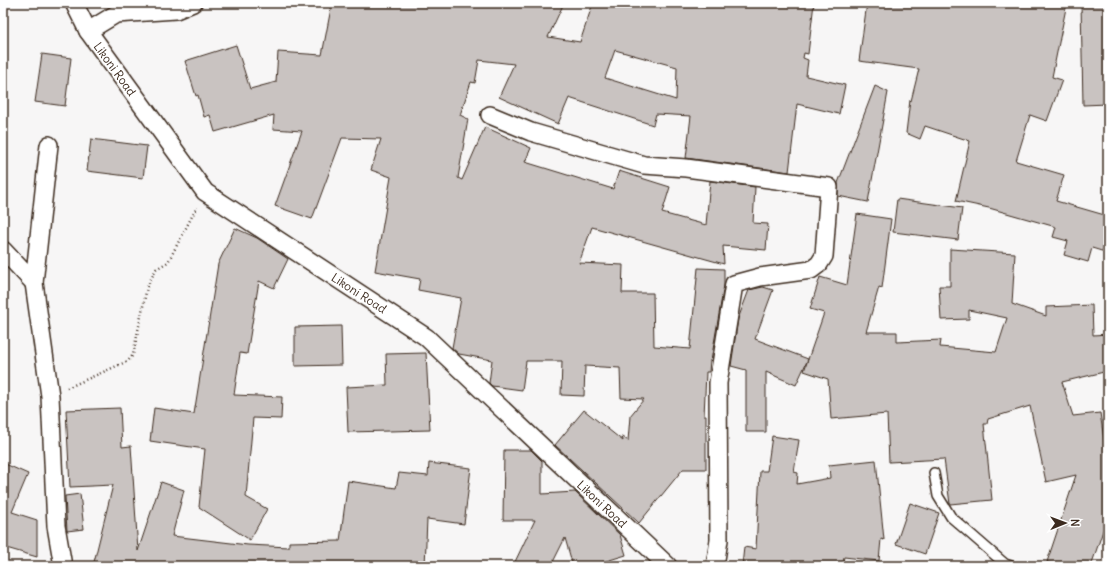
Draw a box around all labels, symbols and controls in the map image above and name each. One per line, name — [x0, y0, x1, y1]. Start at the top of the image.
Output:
street label: Likoni Road — [91, 39, 139, 99]
street label: Likoni Road — [329, 270, 389, 316]
street label: Likoni Road — [574, 477, 630, 531]
north arrow — [1045, 503, 1085, 543]
text: N — [1068, 519, 1082, 527]

